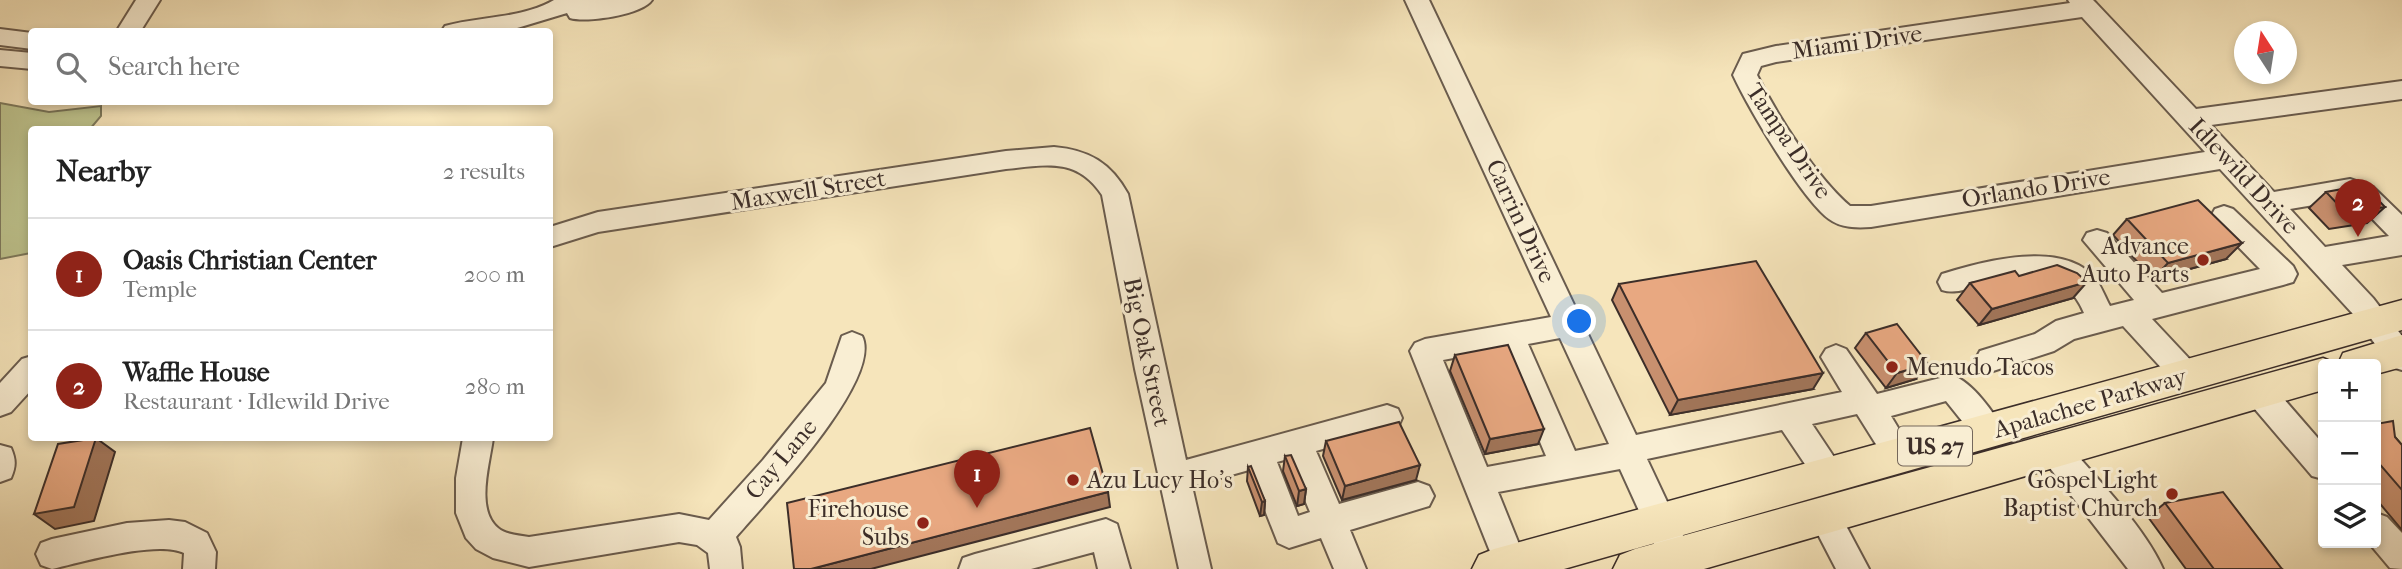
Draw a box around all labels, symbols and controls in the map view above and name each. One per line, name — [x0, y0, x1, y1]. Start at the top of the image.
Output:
street label: Miami Drive — [1790, 19, 1924, 65]
north arrow — [2234, 21, 2297, 84]
search box — [28, 28, 553, 105]
icon: search — [52, 48, 90, 86]
text: Search here — [108, 51, 240, 82]
street label: Tampa Drive — [1740, 78, 1838, 204]
street label: Idlewild Drive — [2183, 112, 2305, 240]
text: Nearby — [56, 154, 151, 189]
street label: Carrin Drive — [1480, 155, 1562, 287]
text: 2 results — [443, 158, 525, 185]
street label: Orlando Drive — [1960, 162, 2112, 214]
street label: Maxwell Street — [729, 164, 888, 216]
pin: 2 — [2335, 179, 2381, 237]
place label: Advance Auto Parts — [2080, 232, 2189, 288]
text: Oasis Christian Center — [123, 245, 377, 276]
marker: Advance Auto Parts — [2195, 252, 2211, 268]
text: 1 — [75, 261, 83, 288]
text: 200 m — [464, 261, 525, 288]
street label: Big Oak Street — [1118, 275, 1177, 429]
text: Temple — [123, 276, 197, 303]
your location — [1562, 304, 1596, 338]
place label: Menudo Tacos — [1906, 353, 2054, 381]
text: Waffle House — [123, 357, 270, 388]
marker: Menudo Tacos — [1884, 359, 1900, 375]
map controls — [2318, 359, 2381, 548]
button: + — [2318, 359, 2381, 422]
street label: Apalachee Parkway — [1990, 362, 2191, 444]
text: 2 — [73, 373, 85, 400]
text: 280 m — [465, 373, 525, 400]
text: Restaurant · Idlewild Drive — [123, 388, 390, 415]
street label: Cay Lane — [739, 413, 823, 505]
button: − — [2318, 422, 2381, 485]
road number: US 27 — [1898, 426, 1972, 466]
pin: 1 — [954, 450, 1000, 508]
place label: Azu Lucy Ho's — [1086, 466, 1233, 494]
place label: Gospel Light Baptist Church — [2003, 466, 2159, 522]
marker: Azu Lucy Ho's — [1065, 472, 1081, 488]
button: layers — [2318, 485, 2381, 548]
marker: Gospel Light Baptist Church — [2164, 486, 2180, 502]
place label: Firehouse Subs — [808, 495, 909, 551]
marker: Firehouse Subs — [915, 515, 931, 531]

